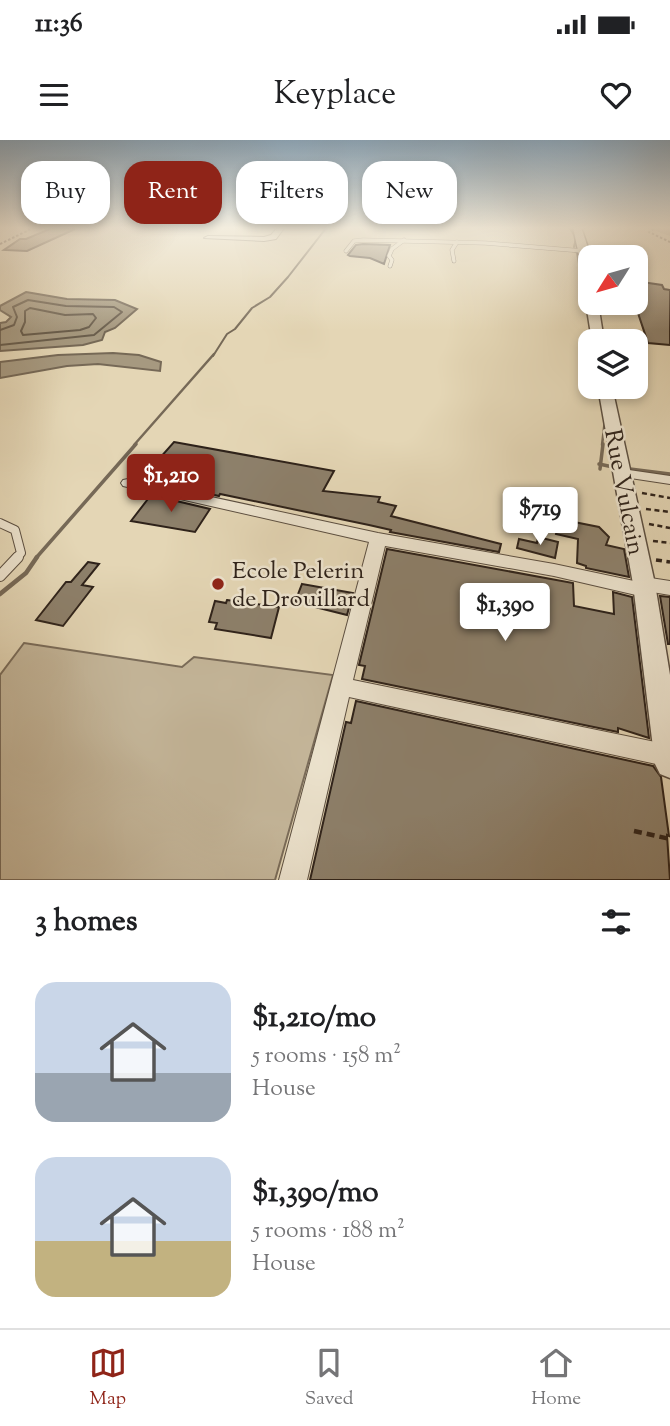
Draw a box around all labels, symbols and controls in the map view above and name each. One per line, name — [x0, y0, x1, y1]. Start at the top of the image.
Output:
text: 11:36 — [35, 6, 83, 43]
text: Keyplace — [274, 72, 396, 118]
icon: menu — [35, 76, 73, 114]
icon: heart — [597, 76, 635, 114]
chip: Buy — [21, 161, 110, 224]
chip: Rent — [124, 161, 222, 224]
chip: Filters — [236, 161, 348, 224]
chip: New — [362, 161, 457, 224]
north arrow — [578, 245, 648, 315]
map controls — [578, 245, 648, 399]
button: layers — [578, 329, 648, 399]
street label: Rue Vulcain — [594, 426, 652, 558]
pin: $1,210 — [114, 454, 228, 514]
text: $1,210 — [143, 460, 199, 493]
pin: $719 — [499, 488, 581, 547]
text: $719 — [519, 493, 561, 526]
place label: Ecole Pelerin de Drouillard — [232, 555, 371, 617]
marker: Ecole Pelerin de Drouillard — [210, 576, 226, 592]
pin: $1,390 — [448, 584, 562, 643]
text: $1,390 — [476, 589, 534, 622]
text: 3 homes — [35, 901, 138, 944]
icon: filters — [597, 903, 635, 941]
text: $1,210/mo — [252, 997, 376, 1040]
icon: home — [91, 1010, 175, 1094]
text: 5 rooms · 158 m² — [252, 1040, 401, 1073]
text: House — [252, 1073, 316, 1106]
text: $1,390/mo — [252, 1172, 379, 1215]
icon: home — [91, 1185, 175, 1269]
text: 5 rooms · 188 m² — [252, 1215, 405, 1248]
text: House — [252, 1248, 316, 1281]
tab: Map — [89, 1344, 127, 1413]
tab: Saved — [305, 1344, 353, 1413]
tab: Home — [531, 1344, 581, 1413]

